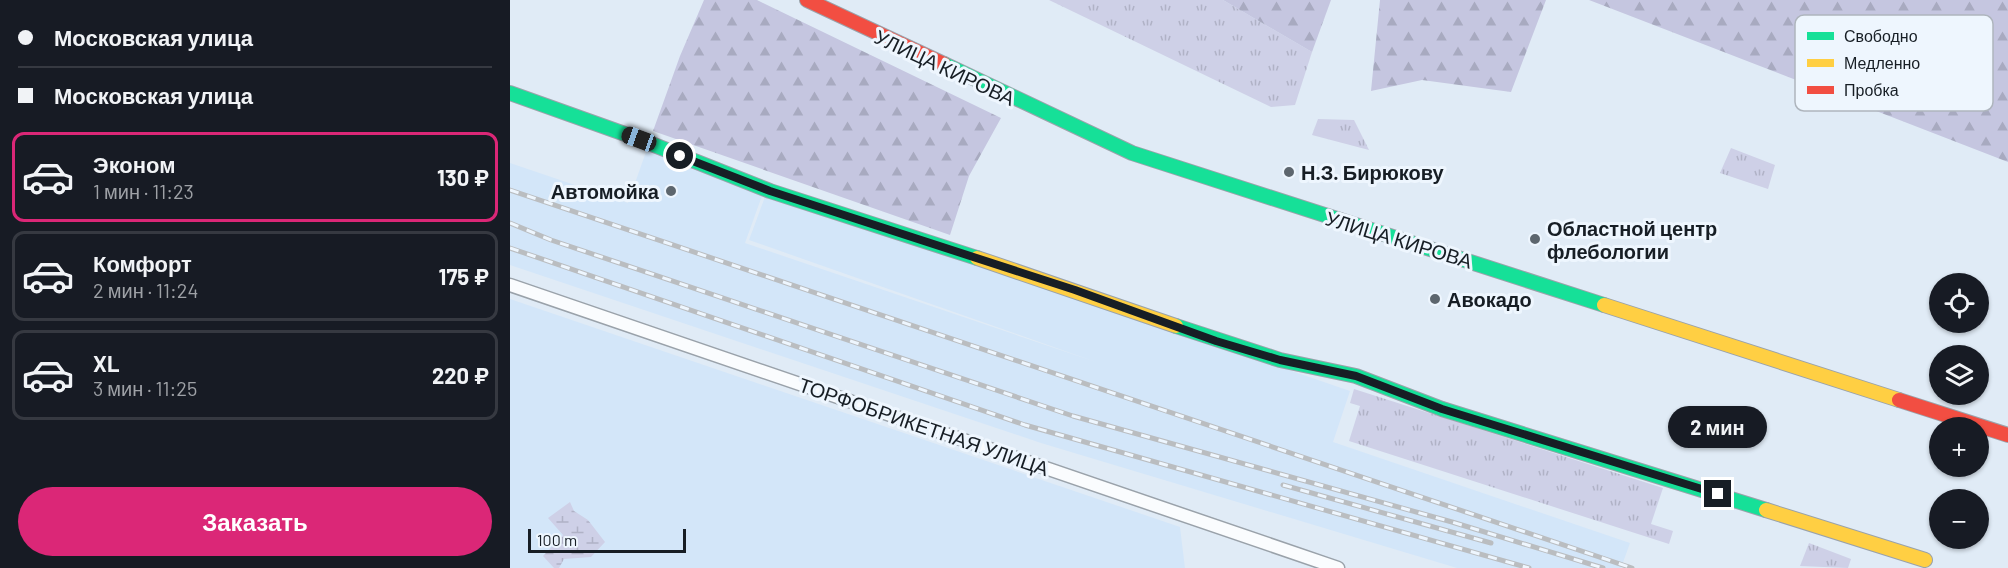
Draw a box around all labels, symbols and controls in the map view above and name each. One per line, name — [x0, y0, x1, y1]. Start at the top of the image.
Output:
legend — [1795, 15, 1993, 111]
text: Московская улица — [54, 24, 253, 50]
street label: УЛИЦА КИРОВА — [871, 24, 1020, 110]
text: Свободно — [1844, 26, 1918, 45]
text: Медленно — [1844, 53, 1920, 72]
text: Пробка — [1844, 80, 1899, 99]
text: Московская улица — [54, 82, 253, 108]
car — [619, 124, 659, 154]
route start — [666, 142, 693, 169]
icon: car — [21, 150, 75, 204]
text: Эконом — [93, 151, 176, 177]
place label: Н.З. Бирюкову — [1301, 160, 1444, 184]
text: 130 ₽ — [437, 164, 489, 190]
marker: Н.З. Бирюкову — [1282, 165, 1296, 179]
text: 1 мин · 11:23 — [93, 179, 194, 203]
place label: Автомойка — [551, 179, 660, 203]
marker: Автомойка — [664, 184, 678, 198]
street label: УЛИЦА КИРОВА — [1323, 205, 1476, 273]
place label: Областной центр флебологии — [1547, 216, 1717, 263]
marker: Областной центр флебологии — [1528, 232, 1542, 246]
icon: car — [21, 249, 75, 303]
text: Комфорт — [93, 250, 192, 276]
text: 175 ₽ — [439, 263, 489, 289]
map controls — [1929, 273, 1989, 549]
button: locate — [1929, 273, 1989, 333]
text: 2 мин · 11:24 — [93, 278, 198, 302]
place label: Авокадо — [1447, 287, 1532, 311]
marker: Авокадо — [1428, 292, 1442, 306]
button: layers — [1929, 345, 1989, 405]
icon: car — [21, 348, 75, 402]
text: XL — [93, 350, 119, 376]
text: 220 ₽ — [432, 362, 489, 388]
street label: ТОРФОБРИКЕТНАЯ УЛИЦА — [796, 372, 1053, 480]
text: 3 мин · 11:25 — [93, 376, 197, 400]
callout: 2 мин — [1668, 407, 1768, 449]
text: 2 мин — [1690, 415, 1745, 439]
button: + — [1929, 417, 1989, 477]
route end — [1704, 480, 1731, 507]
button: Заказать — [18, 487, 492, 556]
button: − — [1929, 489, 1989, 549]
scale bar — [528, 526, 686, 554]
text: 100 m — [537, 530, 577, 549]

